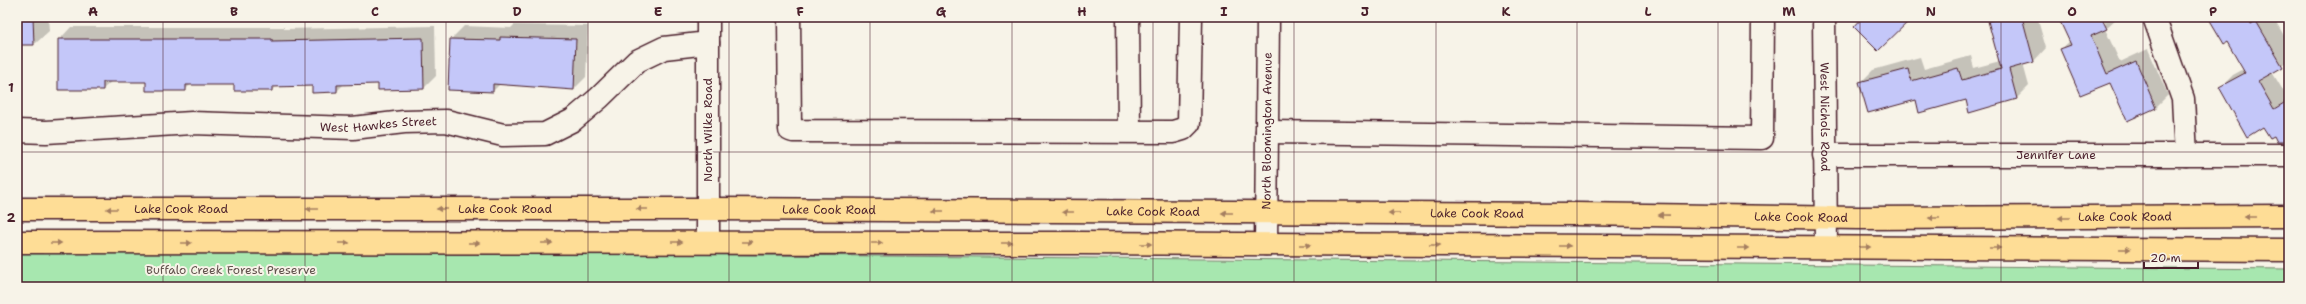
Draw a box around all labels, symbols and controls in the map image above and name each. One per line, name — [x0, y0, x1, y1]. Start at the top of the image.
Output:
text: A — [88, 3, 98, 20]
text: B — [230, 3, 238, 20]
text: C — [371, 3, 379, 20]
text: D — [512, 3, 522, 20]
text: E — [654, 3, 663, 20]
text: F — [796, 3, 804, 20]
text: G — [936, 3, 947, 20]
text: H — [1077, 3, 1087, 20]
text: I — [1220, 3, 1228, 20]
text: J — [1361, 3, 1369, 20]
text: K — [1502, 3, 1511, 20]
text: L — [1644, 3, 1652, 20]
text: M — [1782, 3, 1796, 20]
text: N — [1926, 3, 1936, 20]
text: O — [2067, 3, 2077, 20]
text: P — [2209, 3, 2217, 20]
street label: North Bloomington Avenue — [1258, 52, 1276, 210]
street label: West Nichols Road — [1816, 62, 1833, 172]
street label: North Wilke Road — [700, 78, 716, 182]
text: 1 — [8, 79, 14, 96]
street label: West Hawkes Street — [320, 113, 437, 136]
street label: Jennifer Lane — [2016, 147, 2096, 163]
street label: Lake Cook Road — [134, 201, 228, 217]
street label: Lake Cook Road — [458, 201, 552, 217]
street label: Lake Cook Road — [782, 201, 876, 218]
street label: Lake Cook Road — [1106, 203, 1200, 220]
street label: Lake Cook Road — [1430, 205, 1524, 222]
one-way arrow — [105, 206, 118, 212]
one-way arrow — [305, 206, 318, 212]
one-way arrow — [435, 206, 448, 212]
one-way arrow — [635, 206, 648, 212]
one-way arrow — [931, 208, 944, 214]
text: 2 — [6, 209, 16, 226]
one-way arrow — [1061, 209, 1074, 215]
street label: Lake Cook Road — [1754, 209, 1848, 226]
street label: Lake Cook Road — [2078, 209, 2172, 225]
one-way arrow — [1220, 210, 1233, 216]
one-way arrow — [1387, 210, 1400, 216]
one-way arrow — [1657, 212, 1670, 218]
one-way arrow — [2243, 214, 2256, 220]
one-way arrow — [1927, 215, 1940, 221]
one-way arrow — [2057, 215, 2070, 221]
one-way arrow — [671, 239, 684, 245]
one-way arrow — [741, 239, 754, 245]
one-way arrow — [50, 240, 63, 246]
one-way arrow — [180, 240, 193, 246]
one-way arrow — [338, 240, 351, 246]
one-way arrow — [468, 240, 481, 246]
one-way arrow — [541, 240, 554, 246]
one-way arrow — [871, 240, 884, 246]
one-way arrow — [1001, 240, 1014, 246]
one-way arrow — [1140, 241, 1153, 247]
one-way arrow — [1299, 242, 1312, 248]
one-way arrow — [1429, 242, 1442, 248]
one-way arrow — [1559, 243, 1572, 249]
one-way arrow — [1859, 244, 1872, 250]
scale bar — [2144, 244, 2198, 270]
one-way arrow — [1737, 245, 1750, 251]
one-way arrow — [1989, 245, 2002, 251]
one-way arrow — [2119, 246, 2132, 252]
text: 20 m — [2150, 250, 2181, 266]
park label: Buffalo Creek Forest Preserve — [146, 262, 316, 278]

